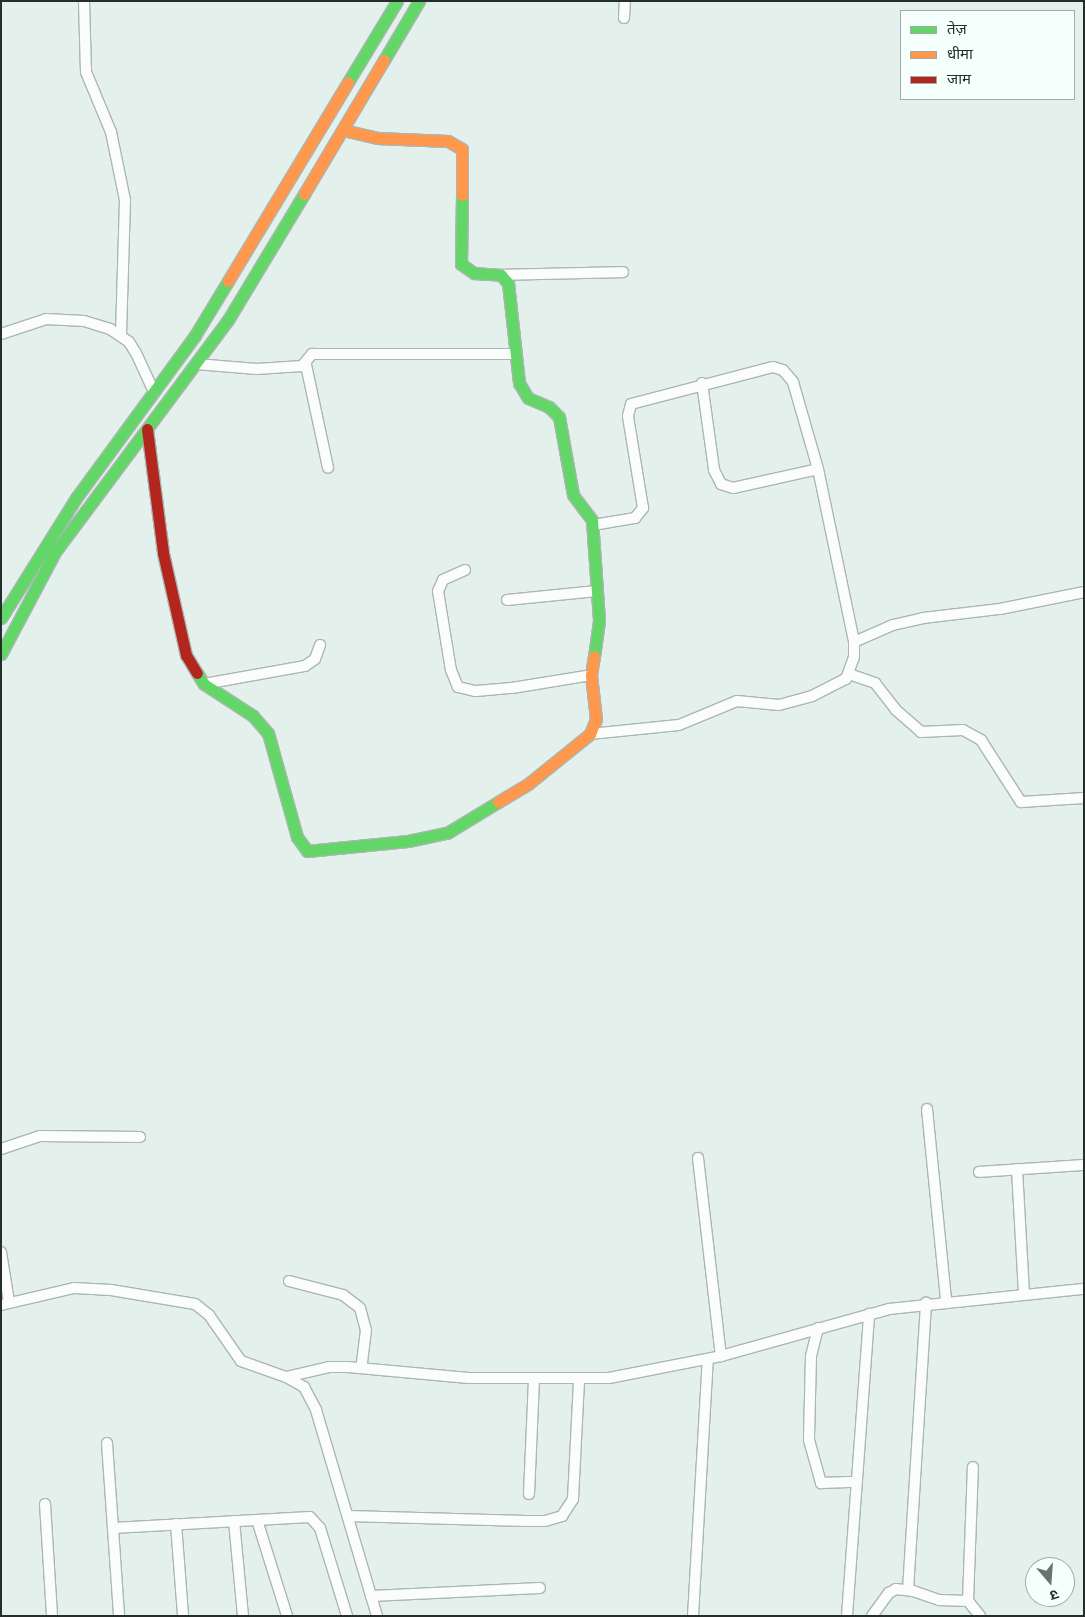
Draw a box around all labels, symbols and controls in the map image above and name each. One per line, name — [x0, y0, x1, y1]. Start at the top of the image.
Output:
legend — [900, 10, 1075, 100]
text: तेज़ — [947, 20, 967, 37]
text: धीमा — [947, 45, 973, 62]
text: जाम — [947, 70, 971, 87]
north arrow — [1025, 1557, 1075, 1607]
text: उ — [1048, 1586, 1061, 1604]

